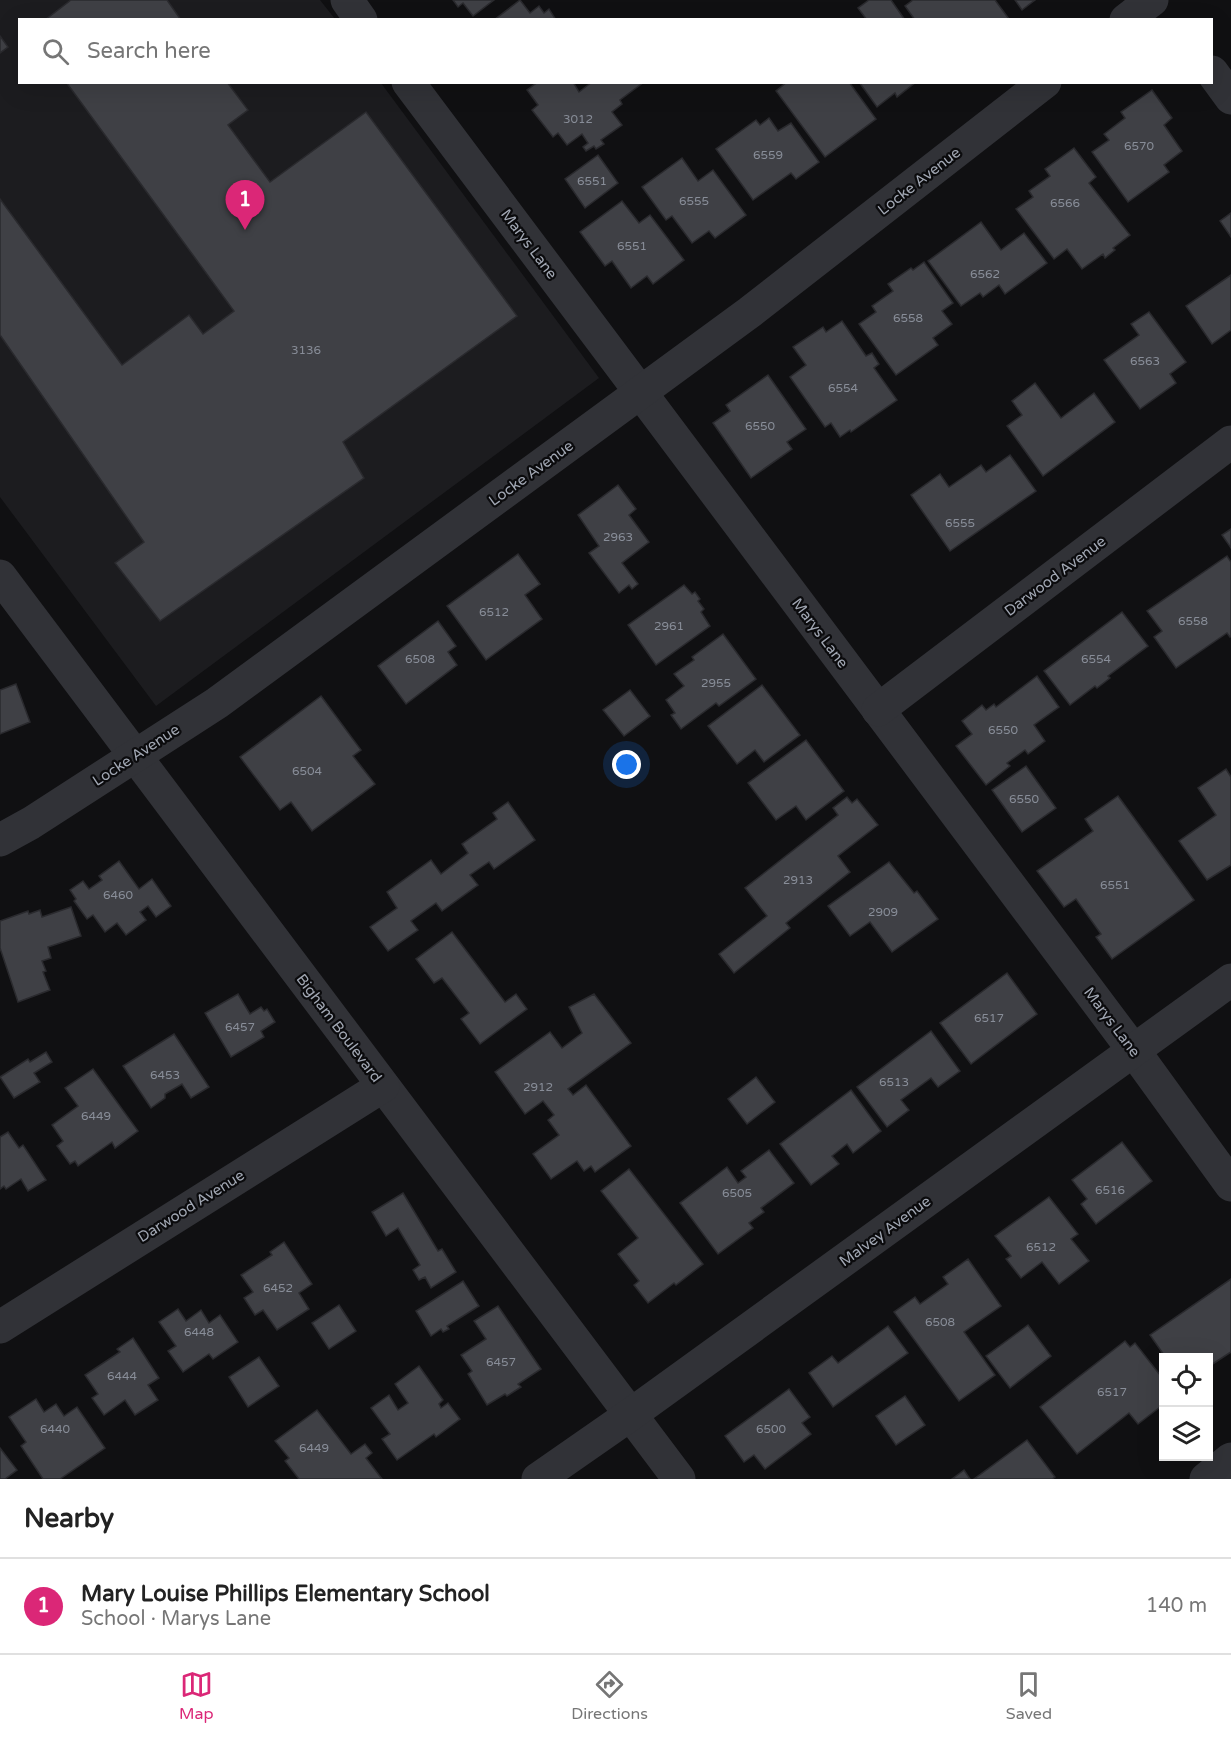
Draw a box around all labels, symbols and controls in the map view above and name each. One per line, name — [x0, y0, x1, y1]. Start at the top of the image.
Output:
search box — [18, 18, 1213, 84]
icon: search — [39, 35, 72, 68]
text: Search here — [87, 38, 211, 64]
house number: 3012 — [563, 112, 593, 126]
house number: 6570 — [1124, 139, 1155, 153]
street label: Locke Avenue — [874, 143, 964, 219]
house number: 6559 — [753, 148, 783, 162]
house number: 6551 — [577, 174, 607, 188]
pin: 1 — [226, 180, 264, 230]
house number: 6555 — [679, 194, 709, 208]
house number: 6566 — [1050, 196, 1080, 210]
street label: Marys Lane — [497, 206, 561, 282]
house number: 6551 — [617, 239, 647, 253]
house number: 6562 — [970, 267, 1000, 281]
house number: 6558 — [893, 311, 923, 325]
house number: 3136 — [291, 343, 321, 357]
house number: 6563 — [1130, 354, 1160, 368]
house number: 6554 — [828, 381, 859, 395]
house number: 6550 — [745, 419, 776, 433]
street label: Locke Avenue — [485, 436, 577, 510]
house number: 6555 — [945, 516, 975, 530]
house number: 2963 — [603, 530, 633, 544]
street label: Darwood Avenue — [1001, 532, 1109, 620]
street label: Marys Lane — [788, 595, 852, 671]
house number: 6512 — [479, 605, 509, 619]
house number: 6558 — [1178, 614, 1208, 628]
house number: 2961 — [654, 619, 684, 633]
house number: 6508 — [405, 652, 435, 666]
house number: 6554 — [1081, 652, 1112, 666]
house number: 2955 — [701, 676, 731, 690]
street label: Locke Avenue — [89, 720, 183, 790]
house number: 6550 — [988, 723, 1019, 737]
your location — [612, 750, 641, 779]
house number: 6504 — [292, 764, 323, 778]
house number: 6550 — [1009, 792, 1040, 806]
house number: 2913 — [783, 873, 813, 887]
house number: 6551 — [1100, 878, 1130, 892]
house number: 6460 — [103, 888, 134, 902]
house number: 2909 — [868, 905, 898, 919]
street label: Bigham Boulevard — [292, 970, 386, 1086]
street label: Marys Lane — [1080, 984, 1144, 1060]
house number: 6517 — [974, 1011, 1004, 1025]
house number: 6457 — [225, 1020, 255, 1034]
house number: 6453 — [150, 1068, 180, 1082]
house number: 6513 — [879, 1075, 909, 1089]
house number: 2912 — [523, 1080, 553, 1094]
house number: 6449 — [81, 1109, 111, 1123]
street label: Darwood Avenue — [134, 1166, 248, 1246]
house number: 6516 — [1095, 1183, 1125, 1197]
house number: 6505 — [722, 1186, 752, 1200]
street label: Malvey Avenue — [836, 1192, 934, 1270]
house number: 6512 — [1026, 1240, 1056, 1254]
house number: 6452 — [263, 1281, 293, 1295]
house number: 6508 — [925, 1315, 955, 1329]
house number: 6448 — [184, 1325, 214, 1339]
map controls — [1159, 1353, 1213, 1461]
button: locate — [1159, 1353, 1213, 1407]
house number: 6457 — [486, 1355, 516, 1369]
house number: 6444 — [107, 1369, 138, 1383]
house number: 6517 — [1097, 1385, 1127, 1399]
button: layers — [1159, 1407, 1213, 1461]
house number: 6440 — [40, 1422, 71, 1436]
house number: 6500 — [756, 1422, 787, 1436]
house number: 6449 — [299, 1441, 329, 1455]
text: Nearby — [24, 1503, 114, 1534]
text: Mary Louise Phillips Elementary School — [81, 1581, 490, 1607]
text: 1 — [37, 1594, 50, 1618]
text: 140 m — [1146, 1594, 1207, 1618]
text: School · Marys Lane — [81, 1607, 271, 1631]
tab: Map — [179, 1668, 213, 1724]
tab: Directions — [571, 1668, 648, 1724]
tab: Saved — [1006, 1668, 1052, 1724]

